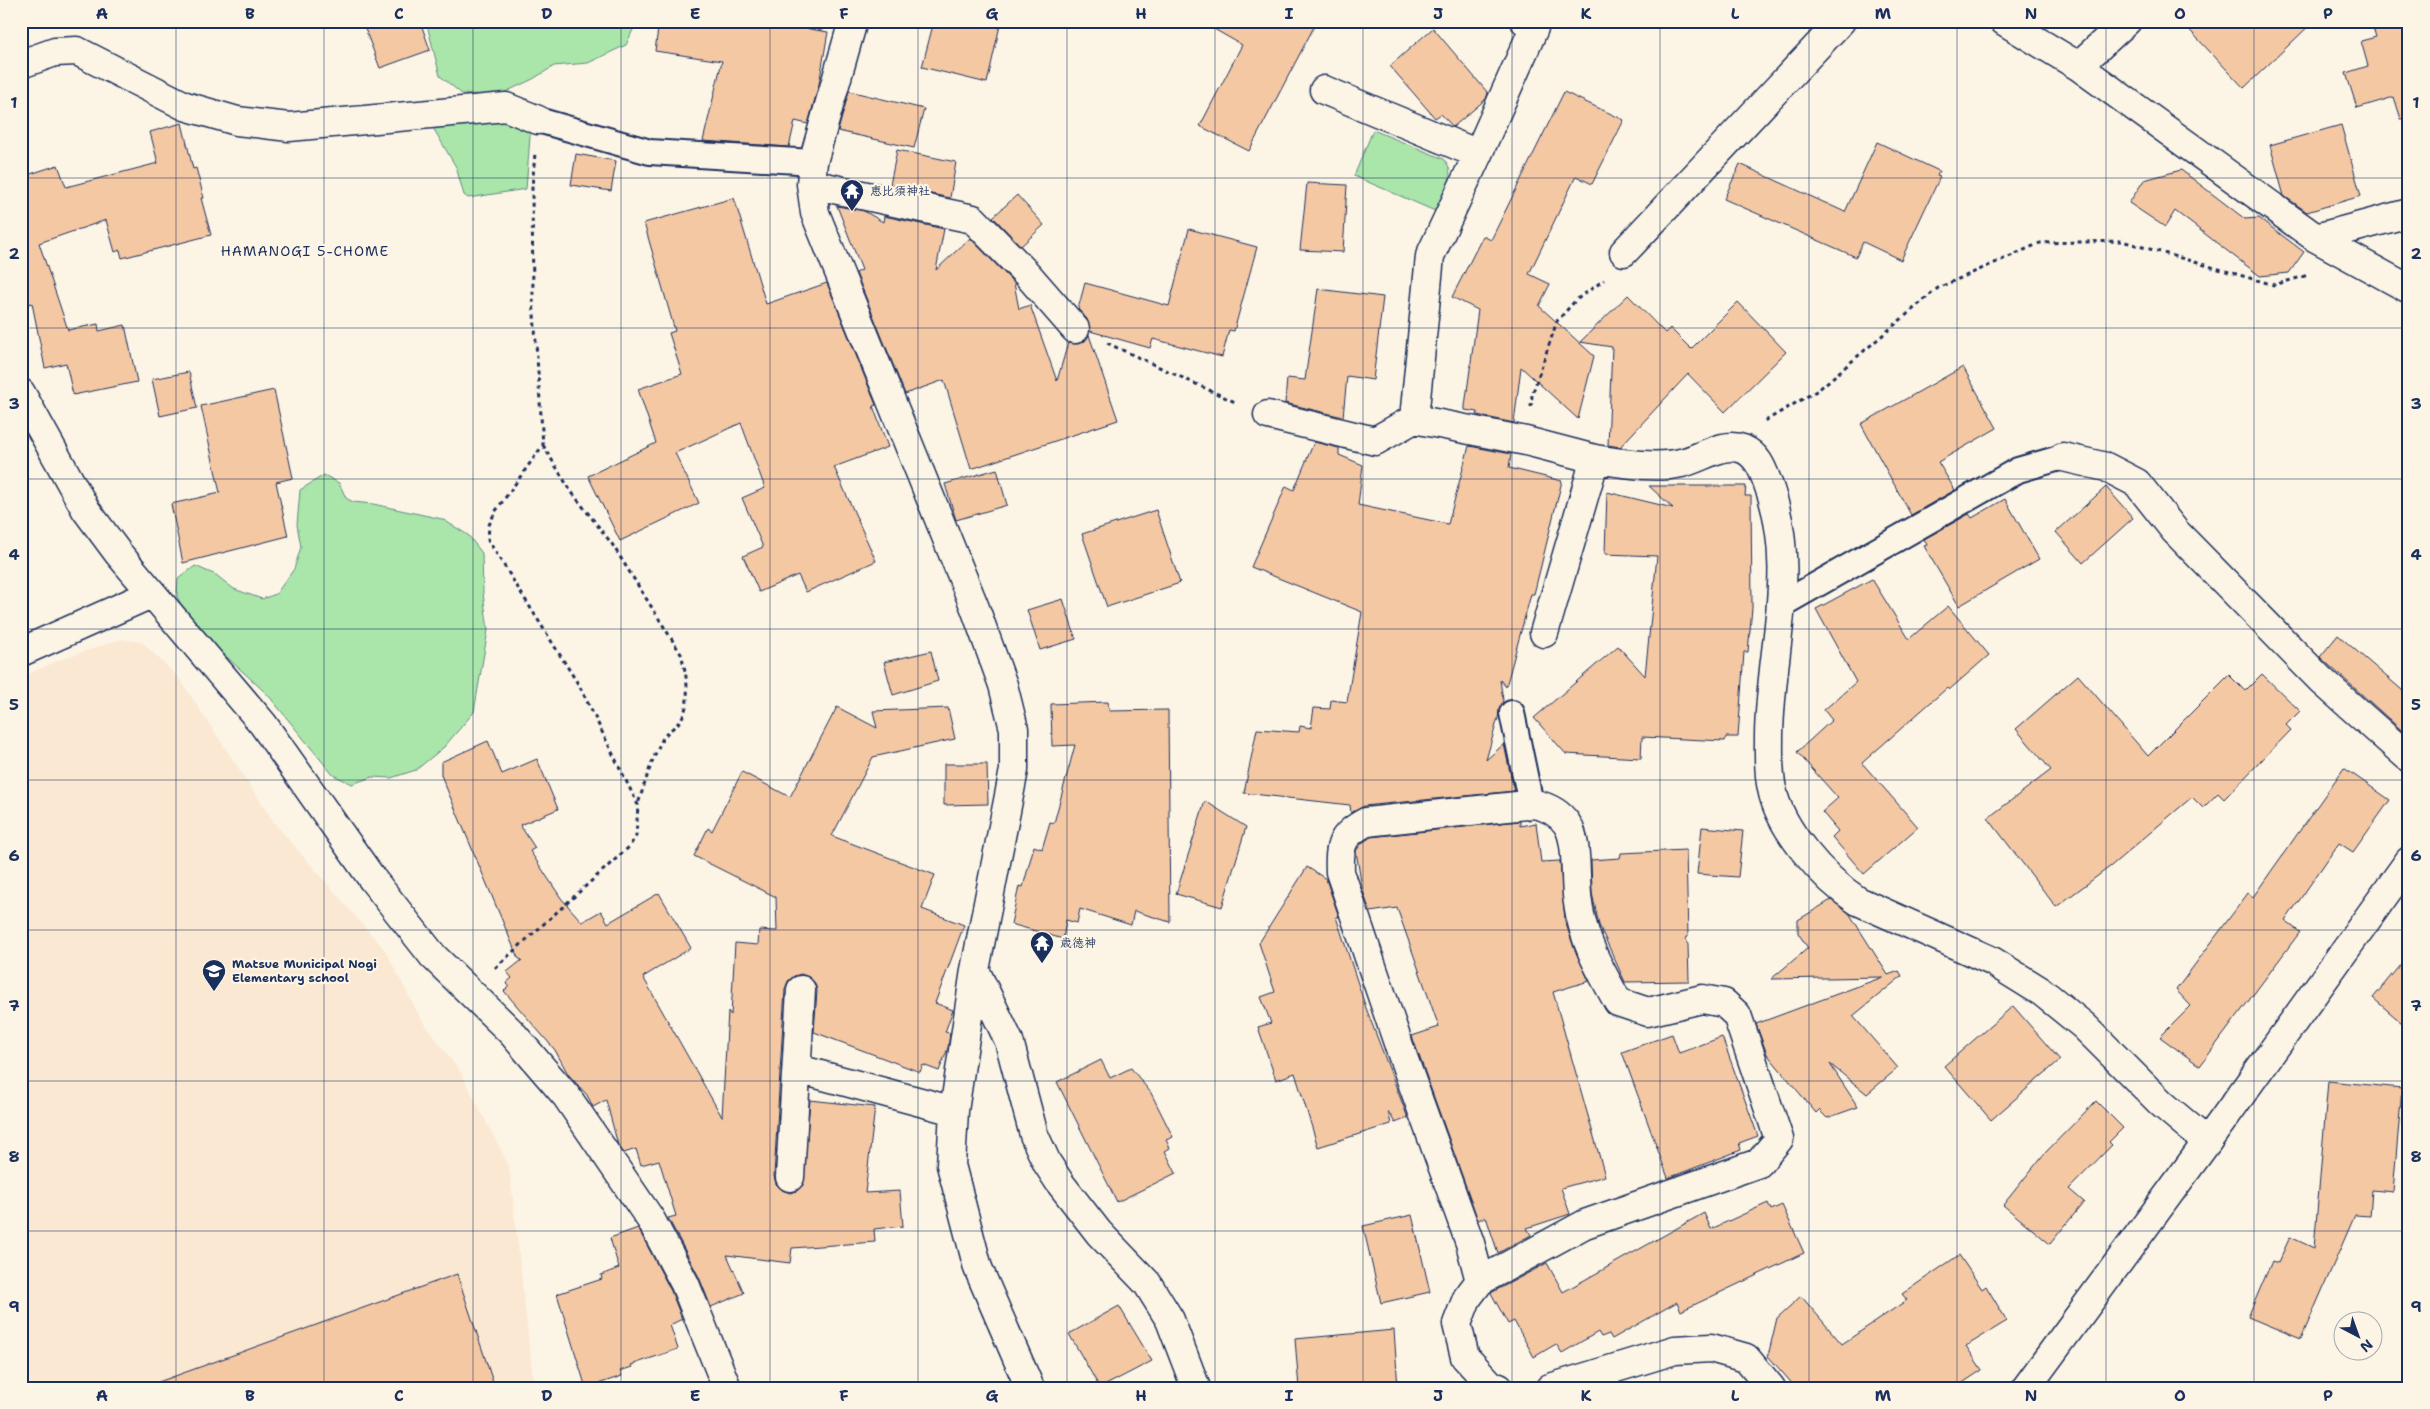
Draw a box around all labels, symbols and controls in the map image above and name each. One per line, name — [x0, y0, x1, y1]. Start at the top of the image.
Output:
text: A — [96, 3, 108, 24]
text: B — [245, 3, 255, 24]
text: C — [394, 3, 404, 24]
text: D — [541, 3, 553, 24]
text: E — [690, 3, 700, 24]
text: F — [839, 3, 849, 24]
text: G — [986, 3, 999, 24]
text: H — [1135, 3, 1147, 24]
text: I — [1285, 3, 1294, 24]
text: J — [1433, 3, 1443, 24]
text: K — [1581, 3, 1592, 24]
text: L — [1731, 3, 1740, 24]
text: M — [1875, 3, 1892, 24]
text: N — [2025, 3, 2037, 24]
text: O — [2174, 3, 2186, 24]
text: P — [2323, 3, 2333, 24]
text: 1 — [10, 92, 18, 113]
text: 1 — [2412, 92, 2420, 113]
temple icon: 恵比須神社 — [839, 178, 865, 212]
place label: 恵比須神社 — [870, 183, 930, 199]
district label: HAMANOGI 5-CHOME — [221, 242, 389, 260]
text: 2 — [8, 243, 20, 264]
text: 2 — [2410, 243, 2422, 264]
text: 3 — [8, 393, 20, 414]
text: 3 — [2410, 393, 2422, 414]
text: 4 — [8, 544, 20, 565]
text: 4 — [2410, 544, 2422, 565]
text: 5 — [9, 694, 19, 715]
text: 5 — [2411, 694, 2421, 715]
text: 6 — [8, 845, 20, 866]
text: 6 — [2410, 845, 2422, 866]
temple icon: 歳徳神 — [1029, 930, 1055, 964]
place label: 歳徳神 — [1060, 935, 1096, 951]
place label: Matsue Municipal Nogi Elementary school — [232, 956, 377, 986]
school or university icon: Matsue Municipal Nogi Elementary school — [201, 958, 227, 992]
text: 7 — [8, 995, 20, 1016]
text: 7 — [2410, 995, 2422, 1016]
text: 8 — [8, 1146, 20, 1167]
text: 8 — [2410, 1146, 2422, 1167]
text: 9 — [8, 1296, 20, 1317]
text: 9 — [2410, 1296, 2422, 1317]
north arrow — [2332, 1312, 2382, 1362]
text: N — [2356, 1335, 2377, 1356]
text: A — [96, 1385, 108, 1406]
text: B — [245, 1385, 255, 1406]
text: C — [394, 1385, 404, 1406]
text: D — [541, 1385, 553, 1406]
text: E — [690, 1385, 700, 1406]
text: F — [839, 1385, 849, 1406]
text: G — [986, 1385, 999, 1406]
text: H — [1135, 1385, 1147, 1406]
text: I — [1285, 1385, 1294, 1406]
text: J — [1433, 1385, 1443, 1406]
text: K — [1581, 1385, 1592, 1406]
text: L — [1731, 1385, 1740, 1406]
text: M — [1875, 1385, 1892, 1406]
text: N — [2025, 1385, 2037, 1406]
text: O — [2174, 1385, 2186, 1406]
text: P — [2323, 1385, 2333, 1406]

